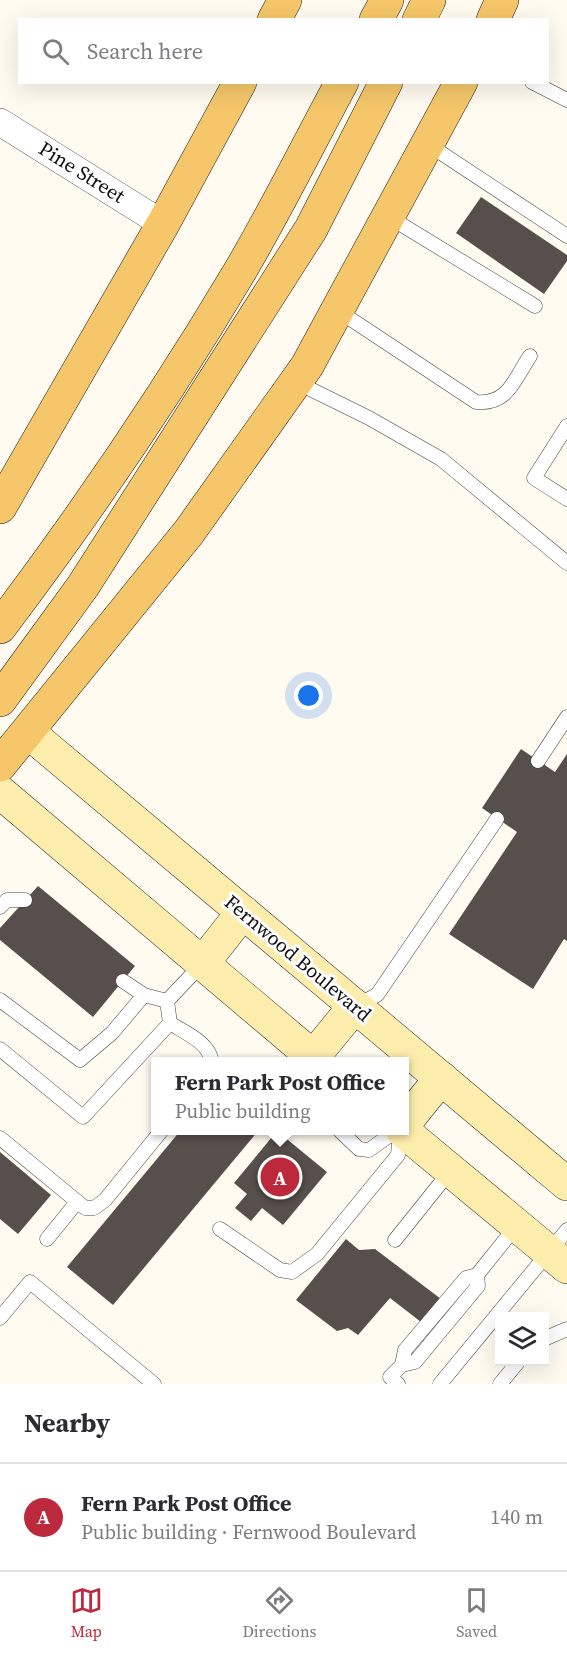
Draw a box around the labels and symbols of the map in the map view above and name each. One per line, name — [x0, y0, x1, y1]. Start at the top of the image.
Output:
street label: Pine Street — [34, 135, 131, 210]
your location — [294, 681, 323, 710]
street label: Fernwood Boulevard — [218, 888, 378, 1028]
pin: A — [260, 1154, 300, 1200]

